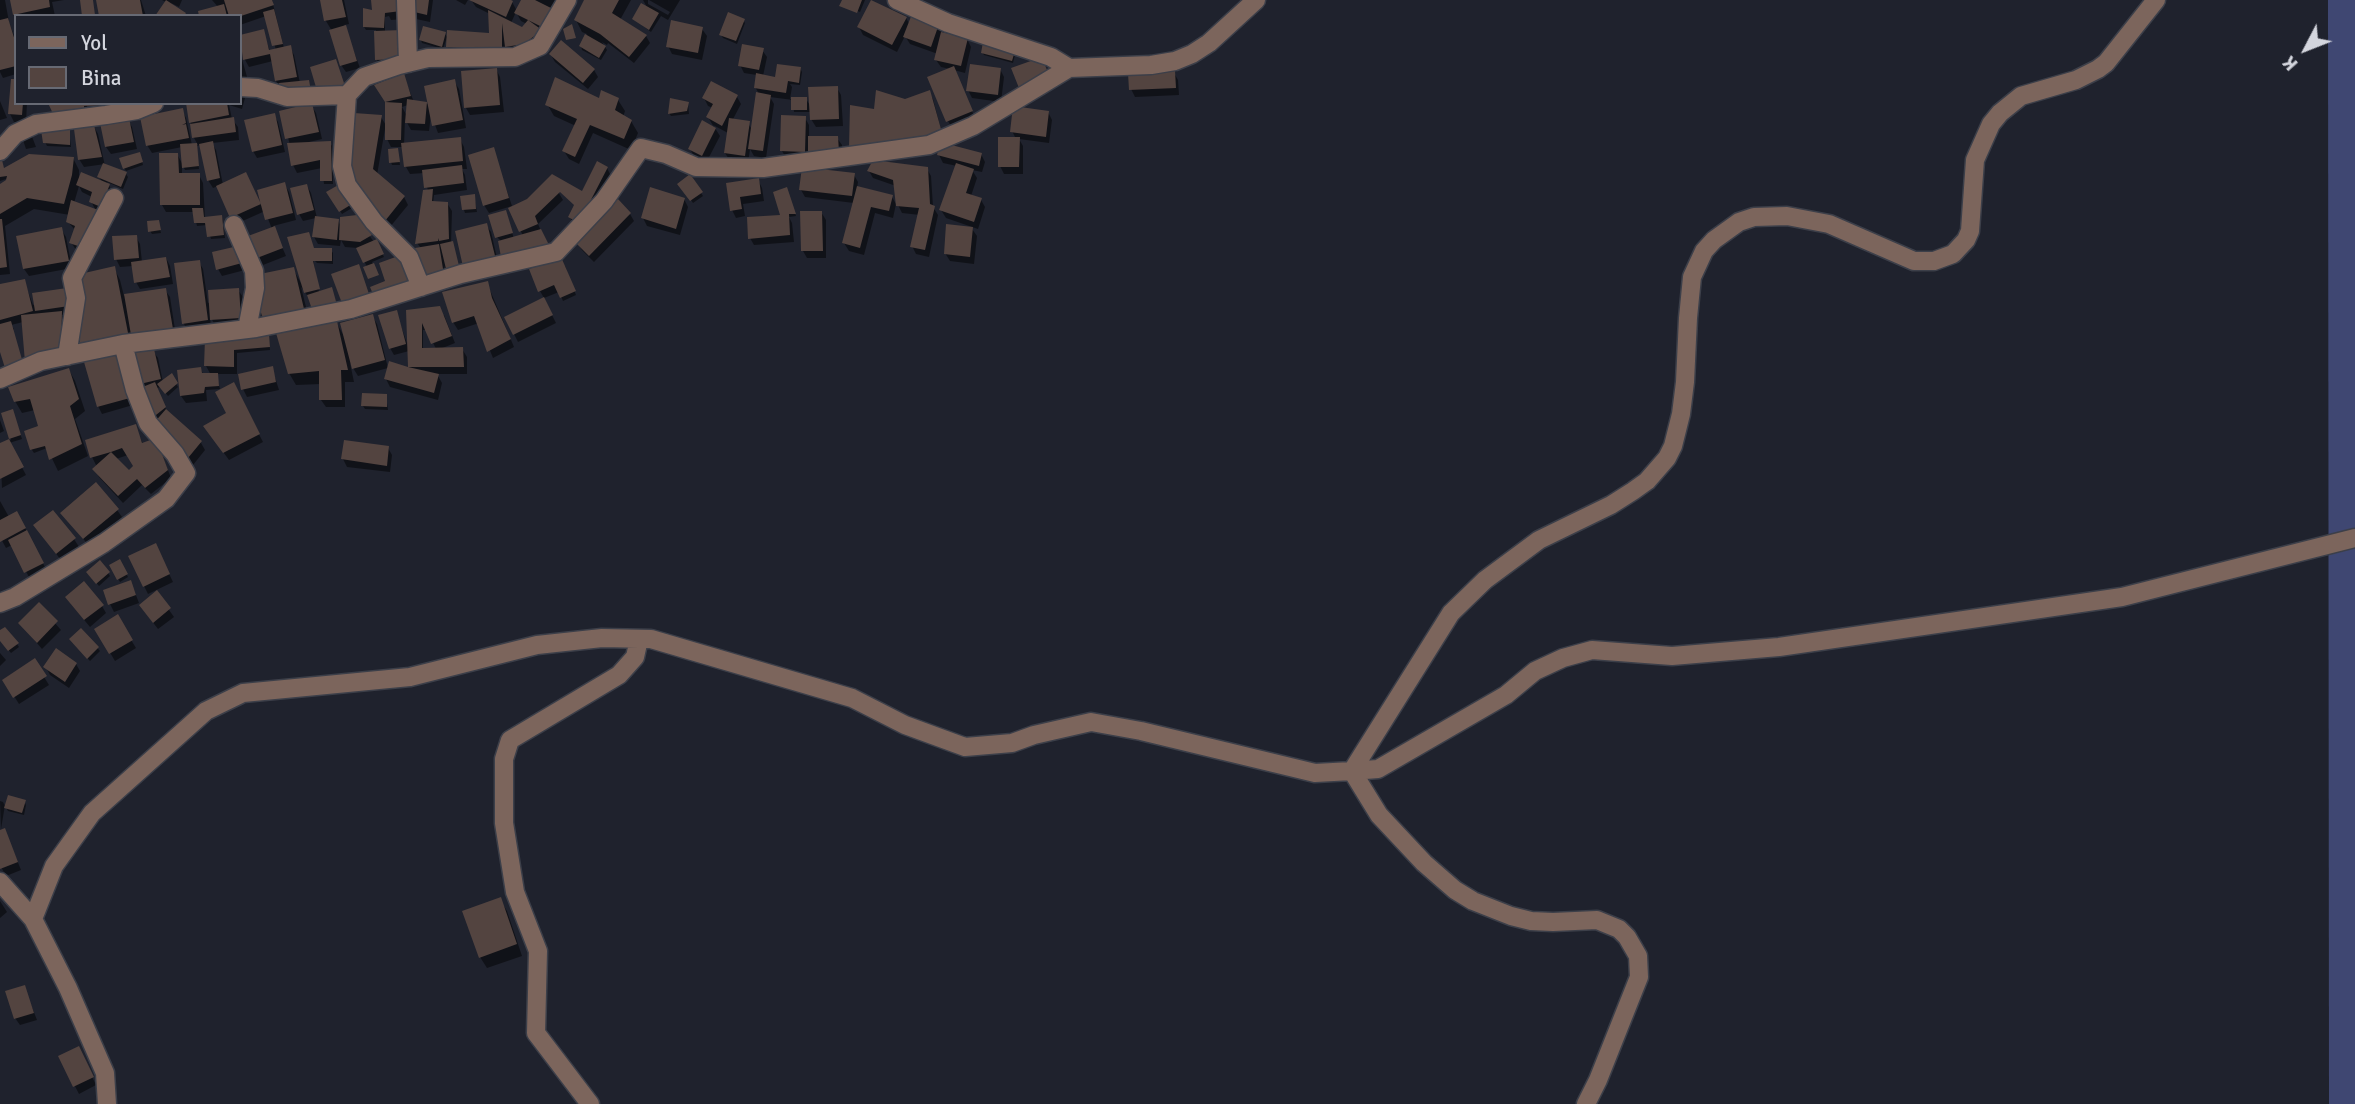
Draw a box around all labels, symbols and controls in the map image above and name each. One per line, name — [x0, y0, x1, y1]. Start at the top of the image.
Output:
legend — [14, 14, 242, 105]
north arrow — [2271, 14, 2341, 84]
text: Yol — [81, 30, 107, 56]
text: K — [2278, 51, 2303, 75]
text: Bina — [81, 65, 122, 91]

